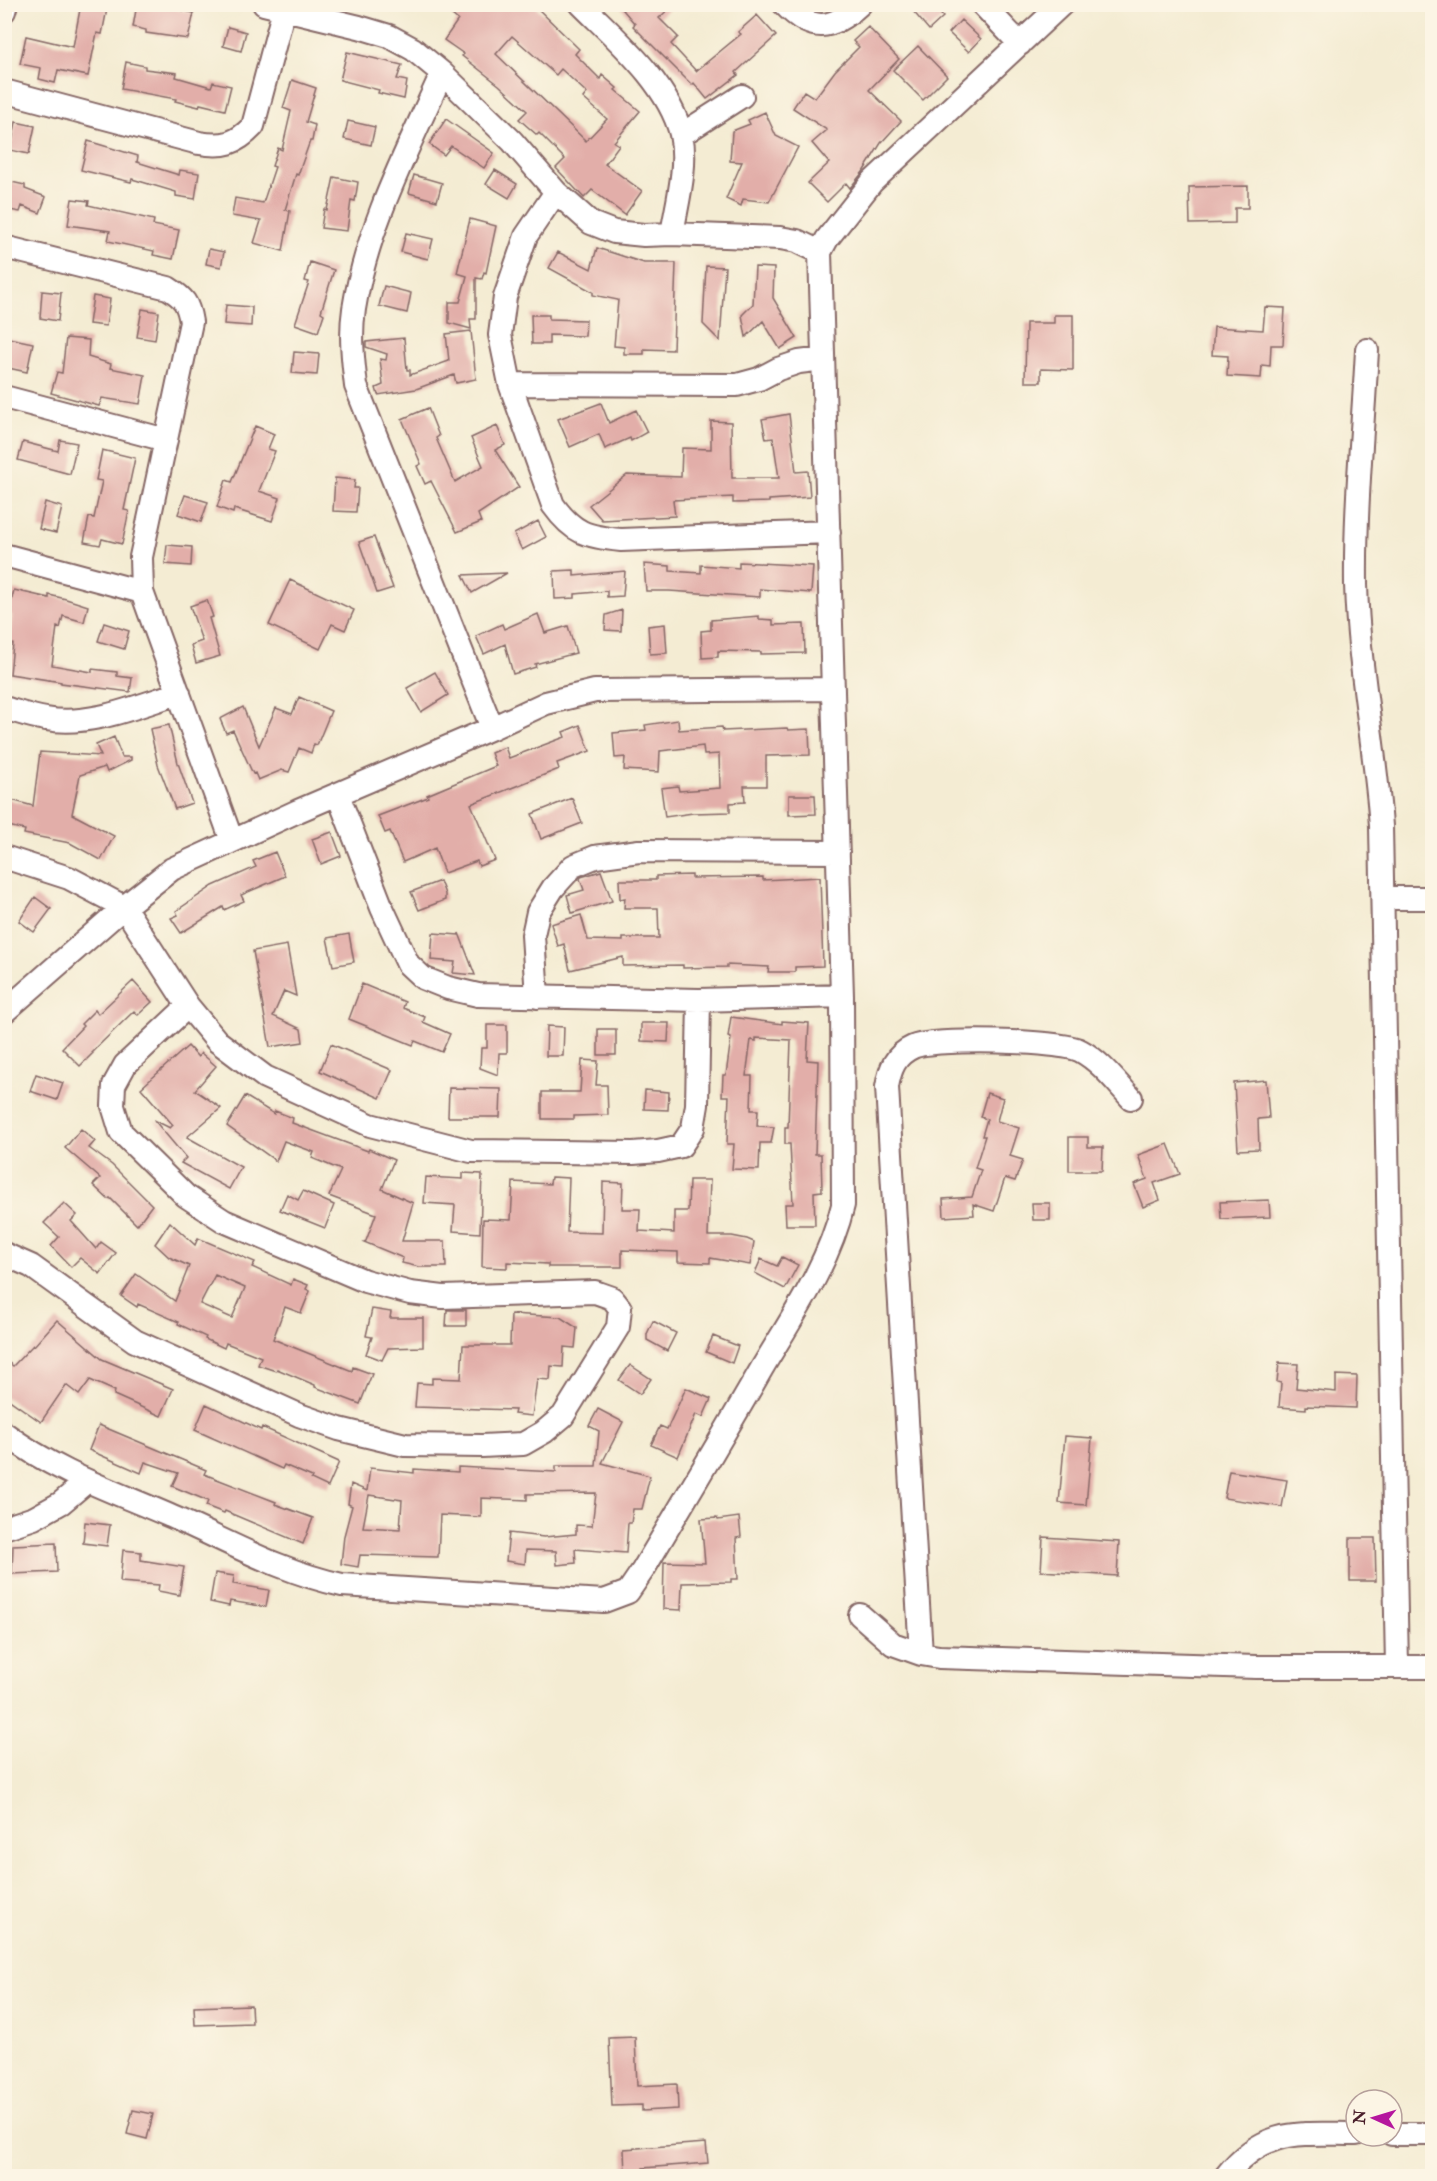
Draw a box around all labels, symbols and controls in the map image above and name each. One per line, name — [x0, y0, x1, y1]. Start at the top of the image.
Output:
north arrow — [1344, 2088, 1404, 2148]
text: N — [1349, 2109, 1371, 2126]

